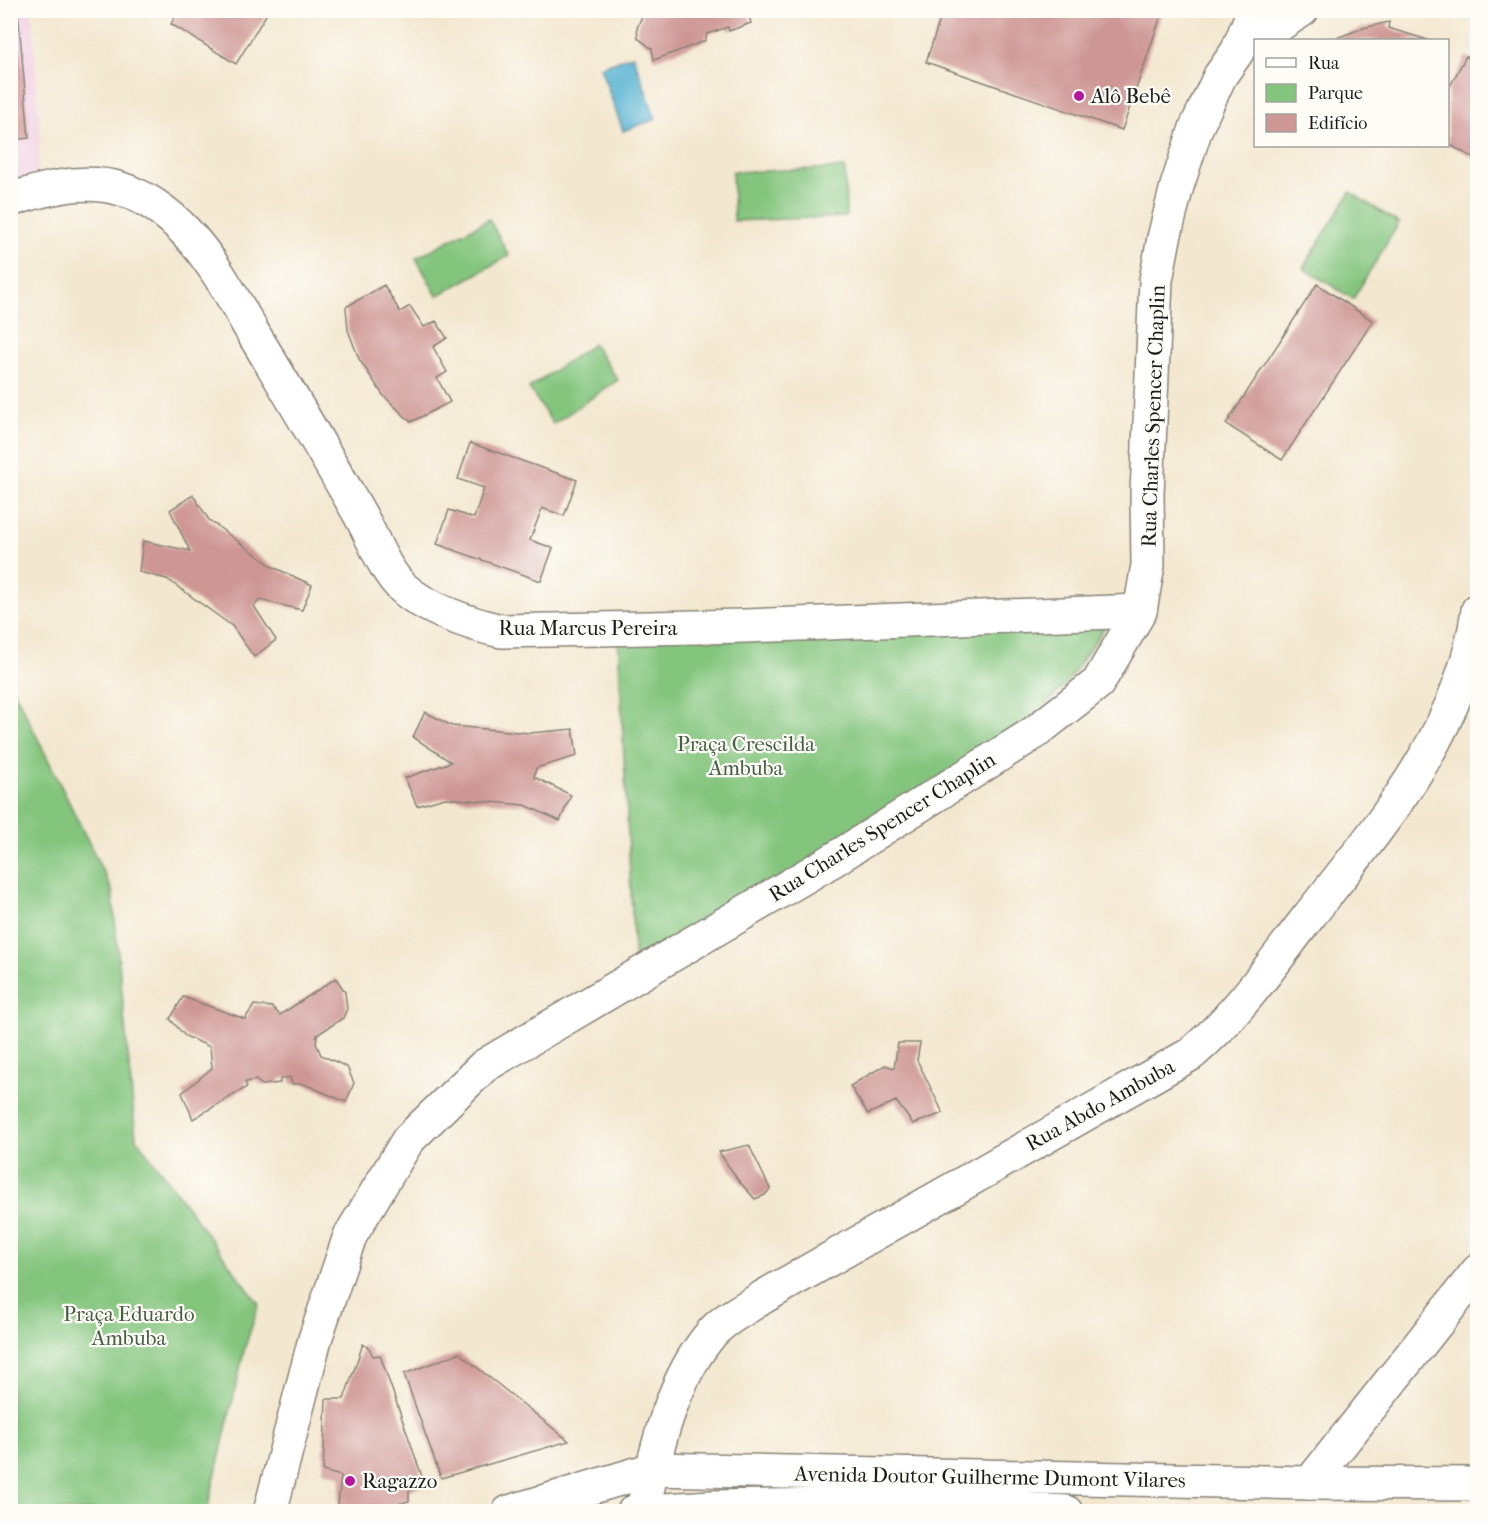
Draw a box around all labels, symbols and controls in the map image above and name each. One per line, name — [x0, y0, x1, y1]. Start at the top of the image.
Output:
legend — [1254, 39, 1449, 147]
text: Rua — [1308, 53, 1340, 74]
text: Parque — [1308, 83, 1363, 104]
place label: Alô Bebê — [1090, 84, 1171, 108]
marker: Alô Bebê — [1072, 89, 1086, 103]
text: Edifício — [1308, 113, 1367, 134]
street label: Rua Charles Spencer Chaplin — [1136, 284, 1170, 548]
street label: Rua Marcus Pereira — [499, 616, 678, 640]
park label: Praça Crescilda Ambuba — [677, 732, 815, 780]
street label: Rua Charles Spencer Chaplin — [764, 747, 1000, 907]
street label: Rua Abdo Ambuba — [1021, 1054, 1179, 1156]
park label: Praça Eduardo Ambuba — [63, 1302, 195, 1350]
street label: Avenida Doutor Guilherme Dumont Vilares — [793, 1462, 1186, 1492]
place label: Ragazzo — [362, 1469, 437, 1493]
marker: Ragazzo — [343, 1474, 357, 1488]

